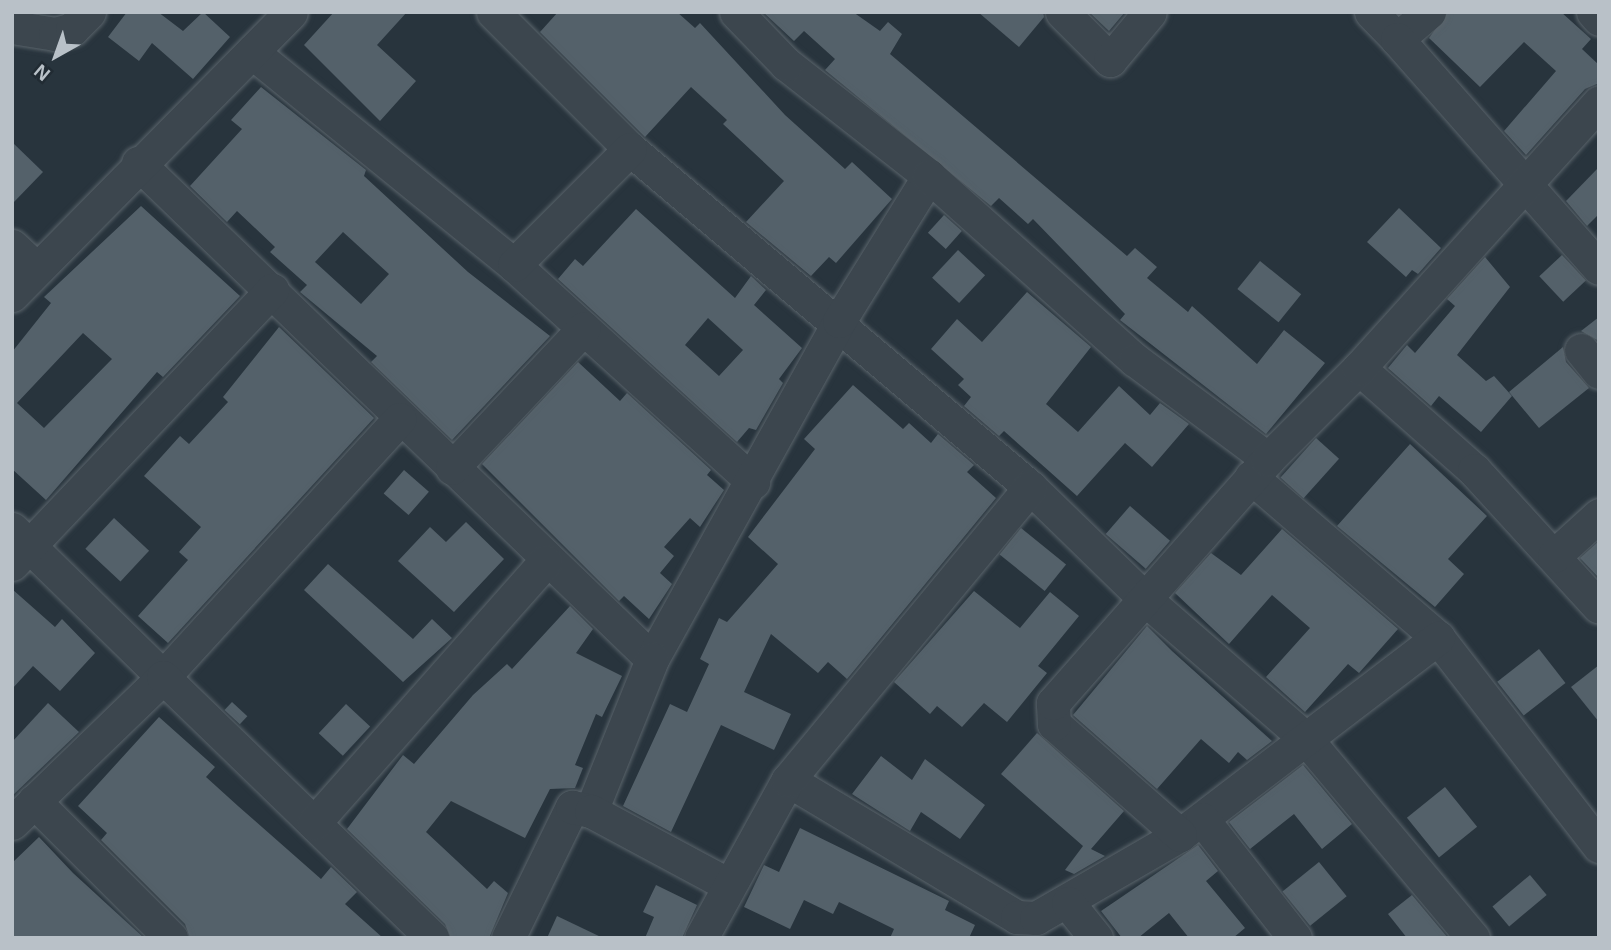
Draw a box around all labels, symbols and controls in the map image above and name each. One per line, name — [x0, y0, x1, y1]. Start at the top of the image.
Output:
north arrow — [21, 21, 91, 91]
text: N — [30, 60, 54, 85]

